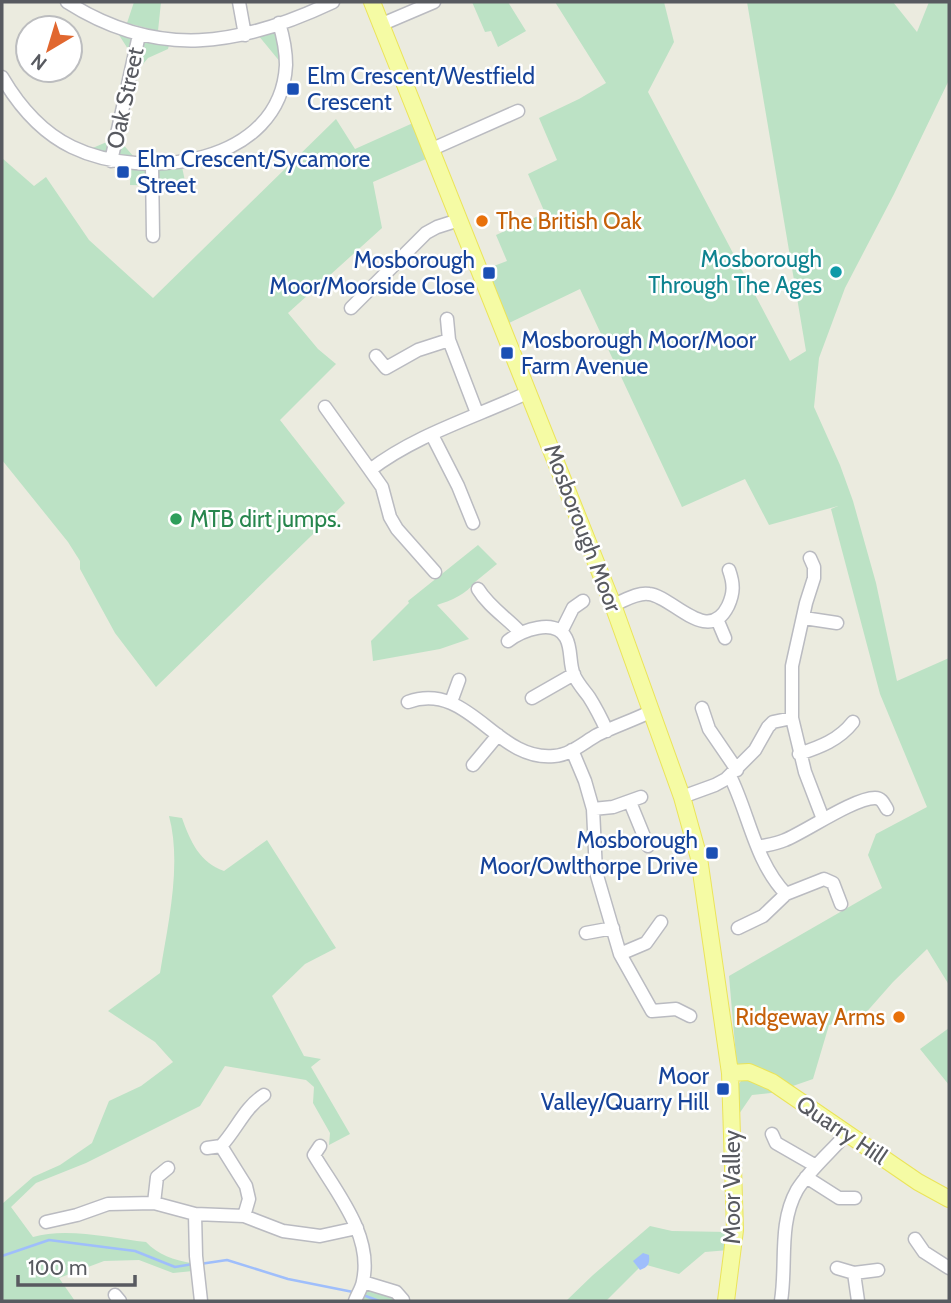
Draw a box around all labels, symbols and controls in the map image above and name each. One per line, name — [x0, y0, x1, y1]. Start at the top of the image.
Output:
north arrow — [14, 14, 84, 84]
street label: Oak Street — [101, 44, 149, 151]
text: N — [26, 49, 51, 75]
place label: Elm Crescent/Westfield Crescent — [307, 62, 535, 116]
marker: Elm Crescent/Westfield Crescent — [285, 81, 301, 97]
place label: Elm Crescent/Sycamore Street — [137, 145, 370, 199]
marker: Elm Crescent/Sycamore Street — [115, 164, 131, 180]
place label: The British Oak — [496, 207, 643, 235]
marker: The British Oak — [474, 213, 490, 229]
place label: Mosborough Through The Ages — [648, 245, 822, 299]
place label: Mosborough Moor/Moorside Close — [269, 246, 475, 300]
marker: Mosborough Through The Ages — [828, 264, 844, 280]
marker: Mosborough Moor/Moorside Close — [481, 265, 497, 281]
place label: Mosborough Moor/Moor Farm Avenue — [521, 326, 757, 380]
marker: Mosborough Moor/Moor Farm Avenue — [499, 345, 515, 361]
street label: Mosborough Moor — [538, 440, 628, 617]
place label: MTB dirt jumps. — [190, 505, 341, 533]
marker: MTB dirt jumps. — [168, 511, 184, 527]
place label: Mosborough Moor/Owlthorpe Drive — [479, 826, 698, 880]
marker: Mosborough Moor/Owlthorpe Drive — [704, 845, 720, 861]
place label: Ridgeway Arms — [735, 1003, 885, 1031]
marker: Ridgeway Arms — [891, 1009, 907, 1025]
place label: Moor Valley/Quarry Hill — [541, 1062, 710, 1116]
marker: Moor Valley/Quarry Hill — [715, 1081, 731, 1097]
street label: Quarry Hill — [791, 1089, 893, 1171]
street label: Moor Valley — [718, 1129, 746, 1244]
scale bar — [18, 1244, 135, 1288]
text: 100 m — [28, 1255, 87, 1280]

